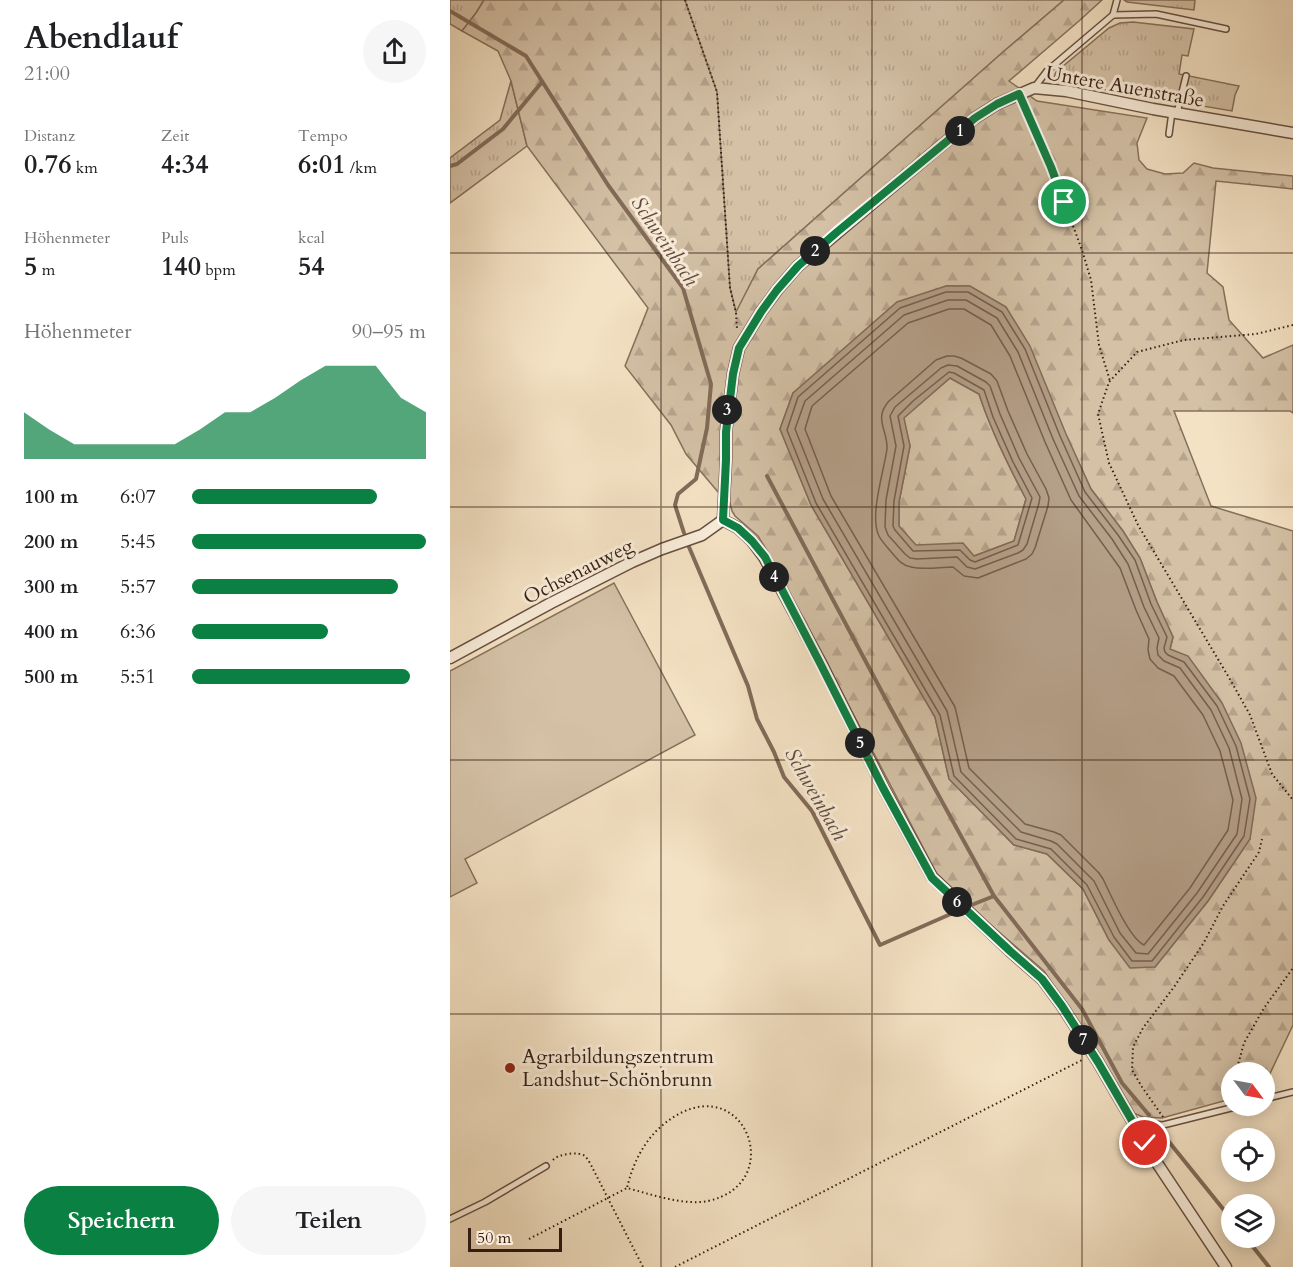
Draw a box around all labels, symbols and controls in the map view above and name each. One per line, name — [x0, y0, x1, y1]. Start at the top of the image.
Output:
text: Abendlauf — [24, 15, 178, 60]
button: share — [363, 20, 426, 83]
street label: Untere Auenstraße — [1044, 59, 1206, 114]
text: 21:00 — [24, 60, 70, 87]
pin: 1 — [945, 116, 975, 146]
text: 1 — [956, 120, 964, 142]
text: Distanz — [24, 125, 75, 147]
text: Zeit — [161, 125, 189, 147]
text: Tempo — [298, 125, 348, 147]
text: 0.76 — [24, 147, 72, 182]
text: 4:34 — [161, 147, 209, 182]
text: 6:01 — [298, 147, 346, 182]
text: km — [72, 157, 98, 179]
text: /km — [346, 157, 377, 179]
pin — [1038, 176, 1089, 227]
icon: arrive — [1047, 185, 1080, 218]
water label: Schweinbach — [624, 191, 705, 292]
text: Höhenmeter — [24, 227, 110, 249]
text: Puls — [161, 227, 189, 249]
text: kcal — [298, 227, 325, 249]
pin: 2 — [800, 236, 830, 266]
text: 2 — [811, 240, 819, 262]
text: 5 — [24, 249, 37, 284]
text: 140 — [161, 249, 201, 284]
text: 54 — [298, 249, 325, 284]
text: m — [37, 259, 55, 281]
text: bpm — [201, 259, 236, 281]
text: Höhenmeter — [24, 318, 132, 345]
text: 90–95 m — [352, 318, 426, 345]
pin: 3 — [712, 395, 742, 425]
text: 3 — [723, 399, 731, 421]
text: 100 m — [24, 483, 79, 510]
text: 6:07 — [120, 483, 156, 510]
text: 200 m — [24, 528, 79, 555]
text: 5:45 — [120, 528, 156, 555]
street label: Ochsenauweg — [518, 532, 639, 611]
pin: 4 — [759, 562, 789, 592]
text: 4 — [770, 566, 778, 588]
text: 300 m — [24, 573, 79, 600]
text: 5:57 — [120, 573, 156, 600]
text: 400 m — [24, 618, 79, 645]
text: 6:36 — [120, 618, 156, 645]
text: 500 m — [24, 663, 79, 690]
text: 5:51 — [120, 663, 156, 690]
pin: 5 — [845, 728, 875, 758]
text: 5 — [856, 732, 864, 754]
water label: Schweinbach — [777, 742, 854, 846]
pin: 6 — [942, 887, 972, 917]
text: 6 — [953, 891, 961, 913]
pin: 7 — [1068, 1025, 1098, 1055]
text: 7 — [1079, 1029, 1087, 1051]
place label: Agrarbildungszentrum Landshut-Schönbrunn — [522, 1043, 714, 1093]
marker: Agrarbildungszentrum Landshut-Schönbrunn — [503, 1061, 517, 1075]
north arrow — [1221, 1062, 1275, 1116]
map controls — [1221, 1062, 1275, 1248]
pin — [1119, 1117, 1170, 1168]
icon: check — [1128, 1126, 1161, 1159]
button: locate — [1221, 1128, 1275, 1182]
button: Speichern — [24, 1186, 219, 1255]
button: Teilen — [231, 1186, 426, 1255]
button: layers — [1221, 1194, 1275, 1248]
scale bar — [468, 1225, 562, 1252]
text: 50 m — [477, 1227, 511, 1249]

